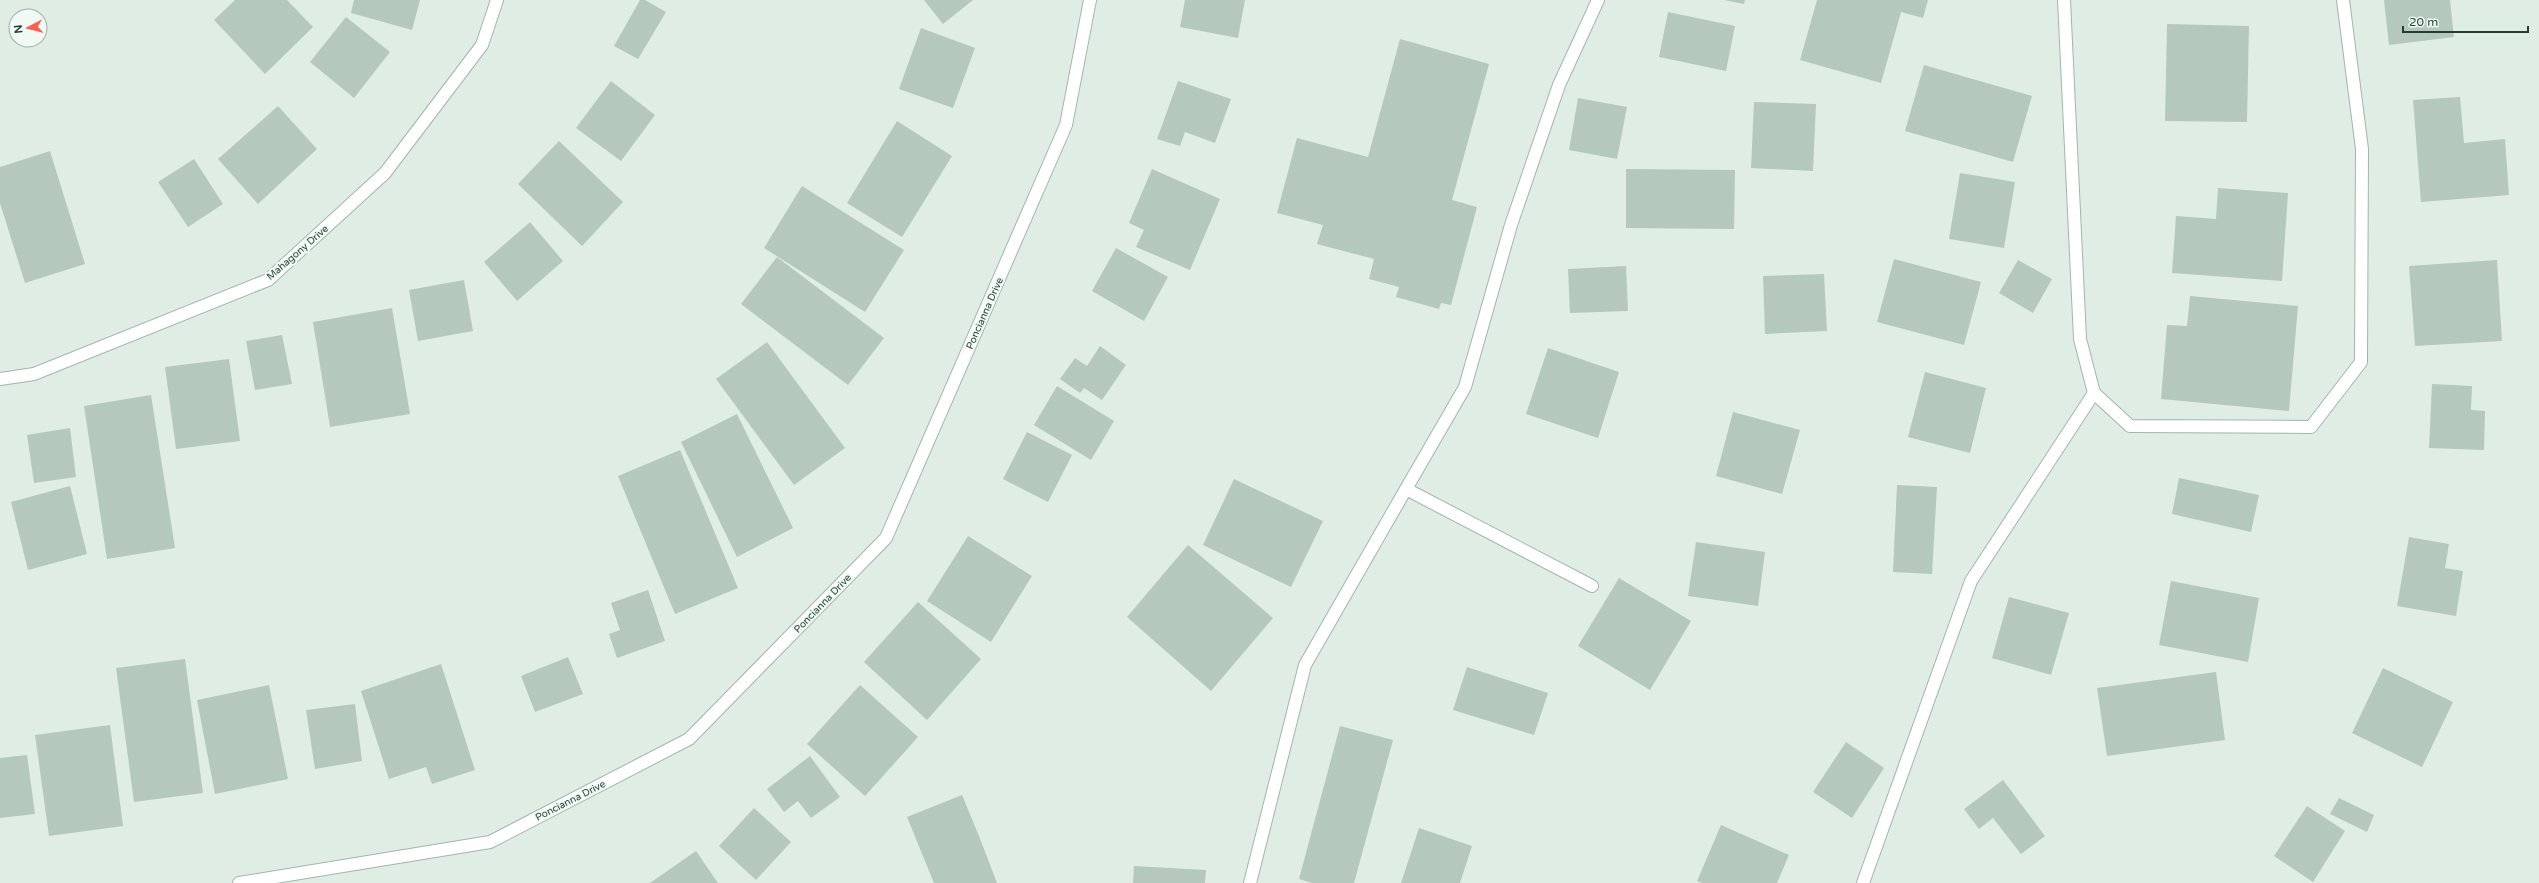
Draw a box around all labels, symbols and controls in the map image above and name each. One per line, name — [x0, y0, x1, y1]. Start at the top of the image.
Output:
north arrow — [8, 8, 48, 48]
scale bar — [2403, 8, 2528, 34]
text: 20 m — [2409, 15, 2438, 29]
text: N — [12, 24, 26, 34]
street label: Mahagony Drive — [264, 222, 331, 283]
street label: Poncianna Drive — [964, 275, 1006, 351]
street label: Poncianna Drive — [792, 572, 854, 636]
street label: Poncianna Drive — [533, 778, 608, 824]

